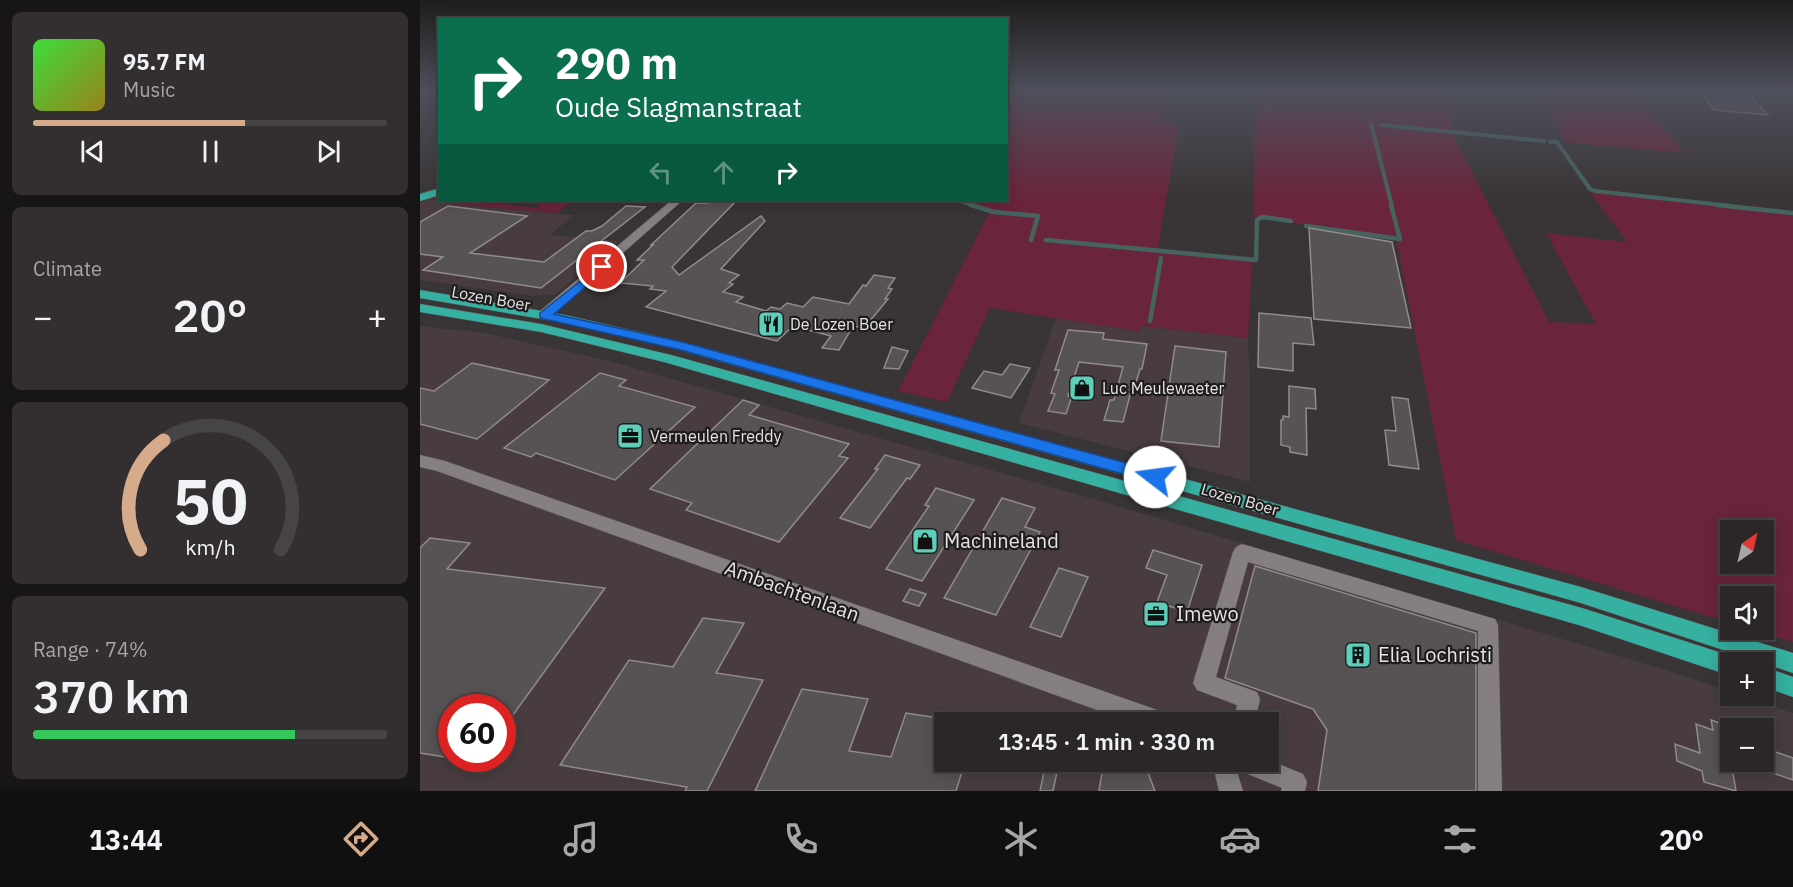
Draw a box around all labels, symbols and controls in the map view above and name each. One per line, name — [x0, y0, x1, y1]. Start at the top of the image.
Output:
text: 290 m — [555, 36, 678, 91]
icon: right — [456, 42, 534, 120]
text: 95.7 FM — [123, 47, 206, 76]
text: Music — [123, 76, 175, 103]
text: Oude Slagmanstraat — [555, 89, 802, 124]
icon: previous — [76, 135, 109, 168]
icon: pause — [194, 135, 227, 168]
icon: next — [312, 135, 345, 168]
icon: left — [644, 156, 677, 189]
icon: ahead — [707, 156, 740, 189]
icon: right — [770, 156, 803, 189]
pin — [576, 241, 627, 292]
icon: arrive — [585, 250, 618, 283]
text: Climate — [33, 255, 102, 282]
street label: Lozen Boer — [450, 281, 532, 315]
text: 20° — [172, 286, 248, 344]
text: − — [33, 295, 53, 338]
text: + — [367, 295, 387, 338]
restaurant icon: De Lozen Boer — [756, 309, 786, 339]
place label: De Lozen Boer — [790, 314, 893, 334]
shop icon: Luc Meulewaeter — [1067, 373, 1097, 403]
place label: Luc Meulewaeter — [1102, 378, 1224, 398]
office icon: Vermeulen Freddy — [615, 421, 645, 451]
place label: Vermeulen Freddy — [650, 426, 782, 446]
position arrow — [1123, 445, 1187, 509]
text: 50 — [173, 460, 247, 541]
street label: Lozen Boer — [1199, 478, 1281, 520]
north arrow — [1720, 520, 1774, 574]
map controls — [1720, 520, 1774, 772]
shop icon: Machineland — [910, 526, 940, 556]
place label: Machineland — [944, 527, 1059, 554]
text: km/h — [185, 533, 235, 561]
street label: Ambachtenlaan — [721, 554, 863, 627]
button: sound — [1720, 586, 1774, 640]
office icon: Imewo — [1141, 599, 1171, 629]
place label: Imewo — [1176, 600, 1239, 627]
text: Range · 74% — [33, 636, 148, 663]
building icon: Elia Lochristi — [1343, 640, 1373, 670]
place label: Elia Lochristi — [1378, 641, 1492, 668]
button: + — [1720, 652, 1774, 706]
text: 370 km — [33, 667, 190, 725]
speed limit sign: 60 — [438, 694, 516, 772]
button: − — [1720, 718, 1774, 772]
text: 13:45 · 1 min · 330 m — [998, 727, 1215, 756]
icon: directions — [340, 818, 382, 860]
icon: music — [560, 818, 602, 860]
icon: phone — [780, 818, 822, 860]
icon: climate — [1000, 818, 1042, 860]
icon: car — [1219, 818, 1261, 860]
icon: filters — [1439, 818, 1481, 860]
text: 13:44 — [89, 822, 163, 857]
text: 20° — [1659, 822, 1704, 857]

